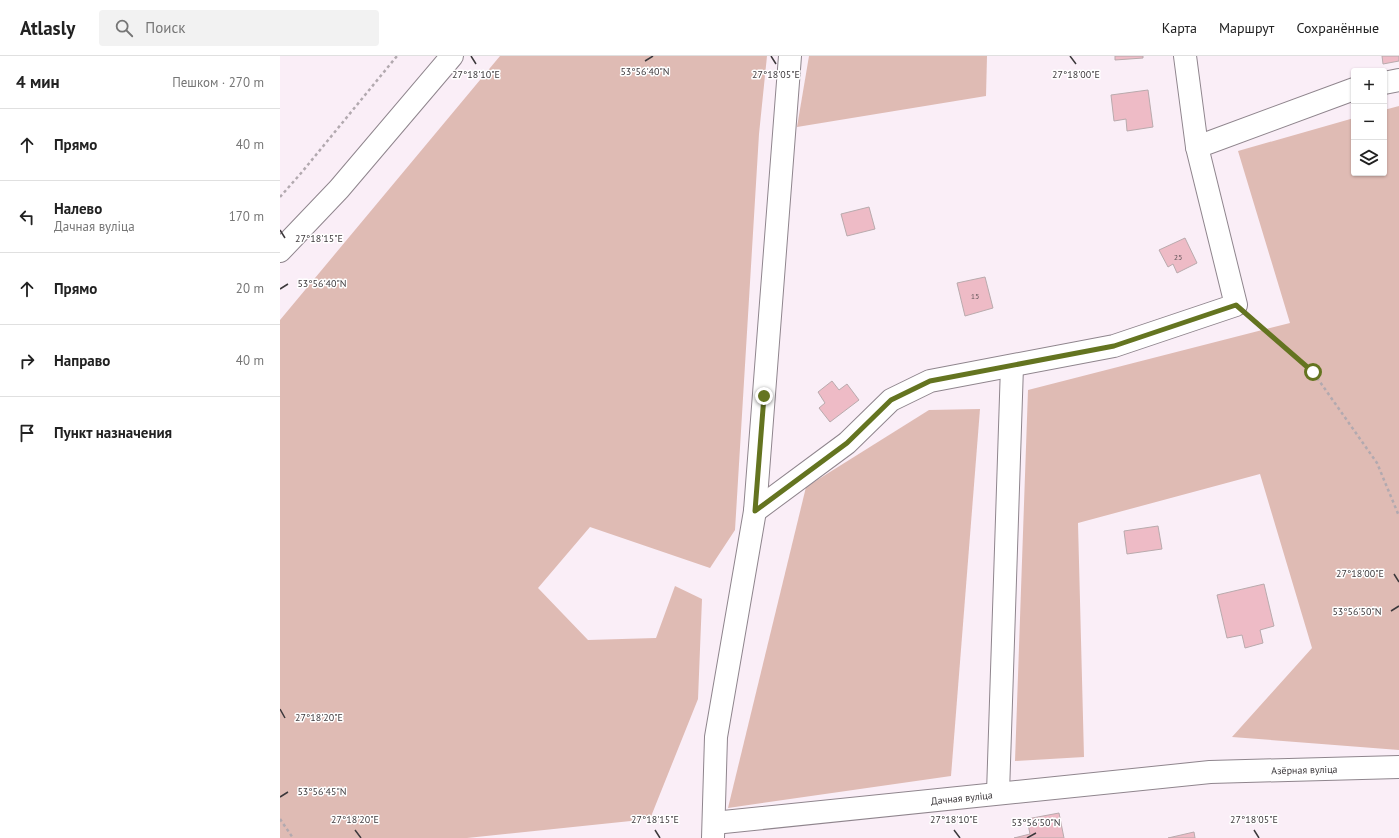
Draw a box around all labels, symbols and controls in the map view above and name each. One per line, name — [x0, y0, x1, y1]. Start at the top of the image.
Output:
search box — [99, 10, 379, 46]
text: Atlasly — [20, 16, 75, 40]
icon: search — [113, 17, 135, 39]
text: Поиск — [145, 18, 185, 37]
text: Карта — [1162, 19, 1197, 37]
text: Маршрут — [1219, 19, 1274, 37]
text: Сохранённые — [1296, 19, 1379, 37]
text: 53°56'40"N — [620, 65, 670, 78]
text: 27°18'10"E — [452, 68, 500, 81]
text: 27°18'05"E — [752, 68, 800, 81]
text: 27°18'00"E — [1052, 68, 1100, 81]
map controls — [1351, 68, 1387, 176]
button: + — [1351, 68, 1387, 104]
text: 4 мин — [16, 71, 60, 93]
text: Пешком · 270 m — [172, 74, 264, 91]
button: − — [1351, 104, 1387, 140]
icon: ahead — [16, 134, 38, 156]
text: Прямо — [54, 135, 97, 154]
text: 40 m — [236, 136, 264, 153]
button: layers — [1351, 140, 1387, 176]
text: Налево — [54, 199, 102, 218]
icon: left — [16, 206, 38, 228]
text: 170 m — [229, 208, 264, 225]
text: Дачная вуліца — [54, 218, 135, 235]
text: 27°18'15"E — [295, 232, 343, 245]
house number: 25 — [1174, 252, 1182, 262]
text: 53°56'40"N — [297, 277, 347, 290]
icon: ahead — [16, 278, 38, 300]
text: Прямо — [54, 279, 97, 298]
text: 20 m — [236, 280, 264, 297]
house number: 15 — [971, 291, 979, 301]
icon: right — [16, 350, 38, 372]
text: Направо — [54, 351, 110, 370]
text: 40 m — [236, 352, 264, 369]
route start — [1304, 363, 1322, 381]
route end — [755, 387, 773, 405]
icon: arrive — [16, 422, 38, 444]
text: Пункт назначения — [54, 423, 172, 442]
text: 27°18'00"E — [1336, 567, 1384, 580]
text: 53°56'50"N — [1332, 605, 1382, 618]
text: 27°18'20"E — [295, 711, 343, 724]
street label: Азёрная вуліца — [1271, 762, 1338, 777]
text: 53°56'45"N — [297, 785, 347, 798]
street label: Дачная вуліца — [930, 788, 993, 807]
text: 27°18'20"E — [331, 813, 379, 826]
text: 27°18'15"E — [631, 813, 679, 826]
text: 27°18'10"E — [930, 813, 978, 826]
text: 27°18'05"E — [1230, 813, 1278, 826]
text: 53°56'50"N — [1011, 816, 1061, 829]

